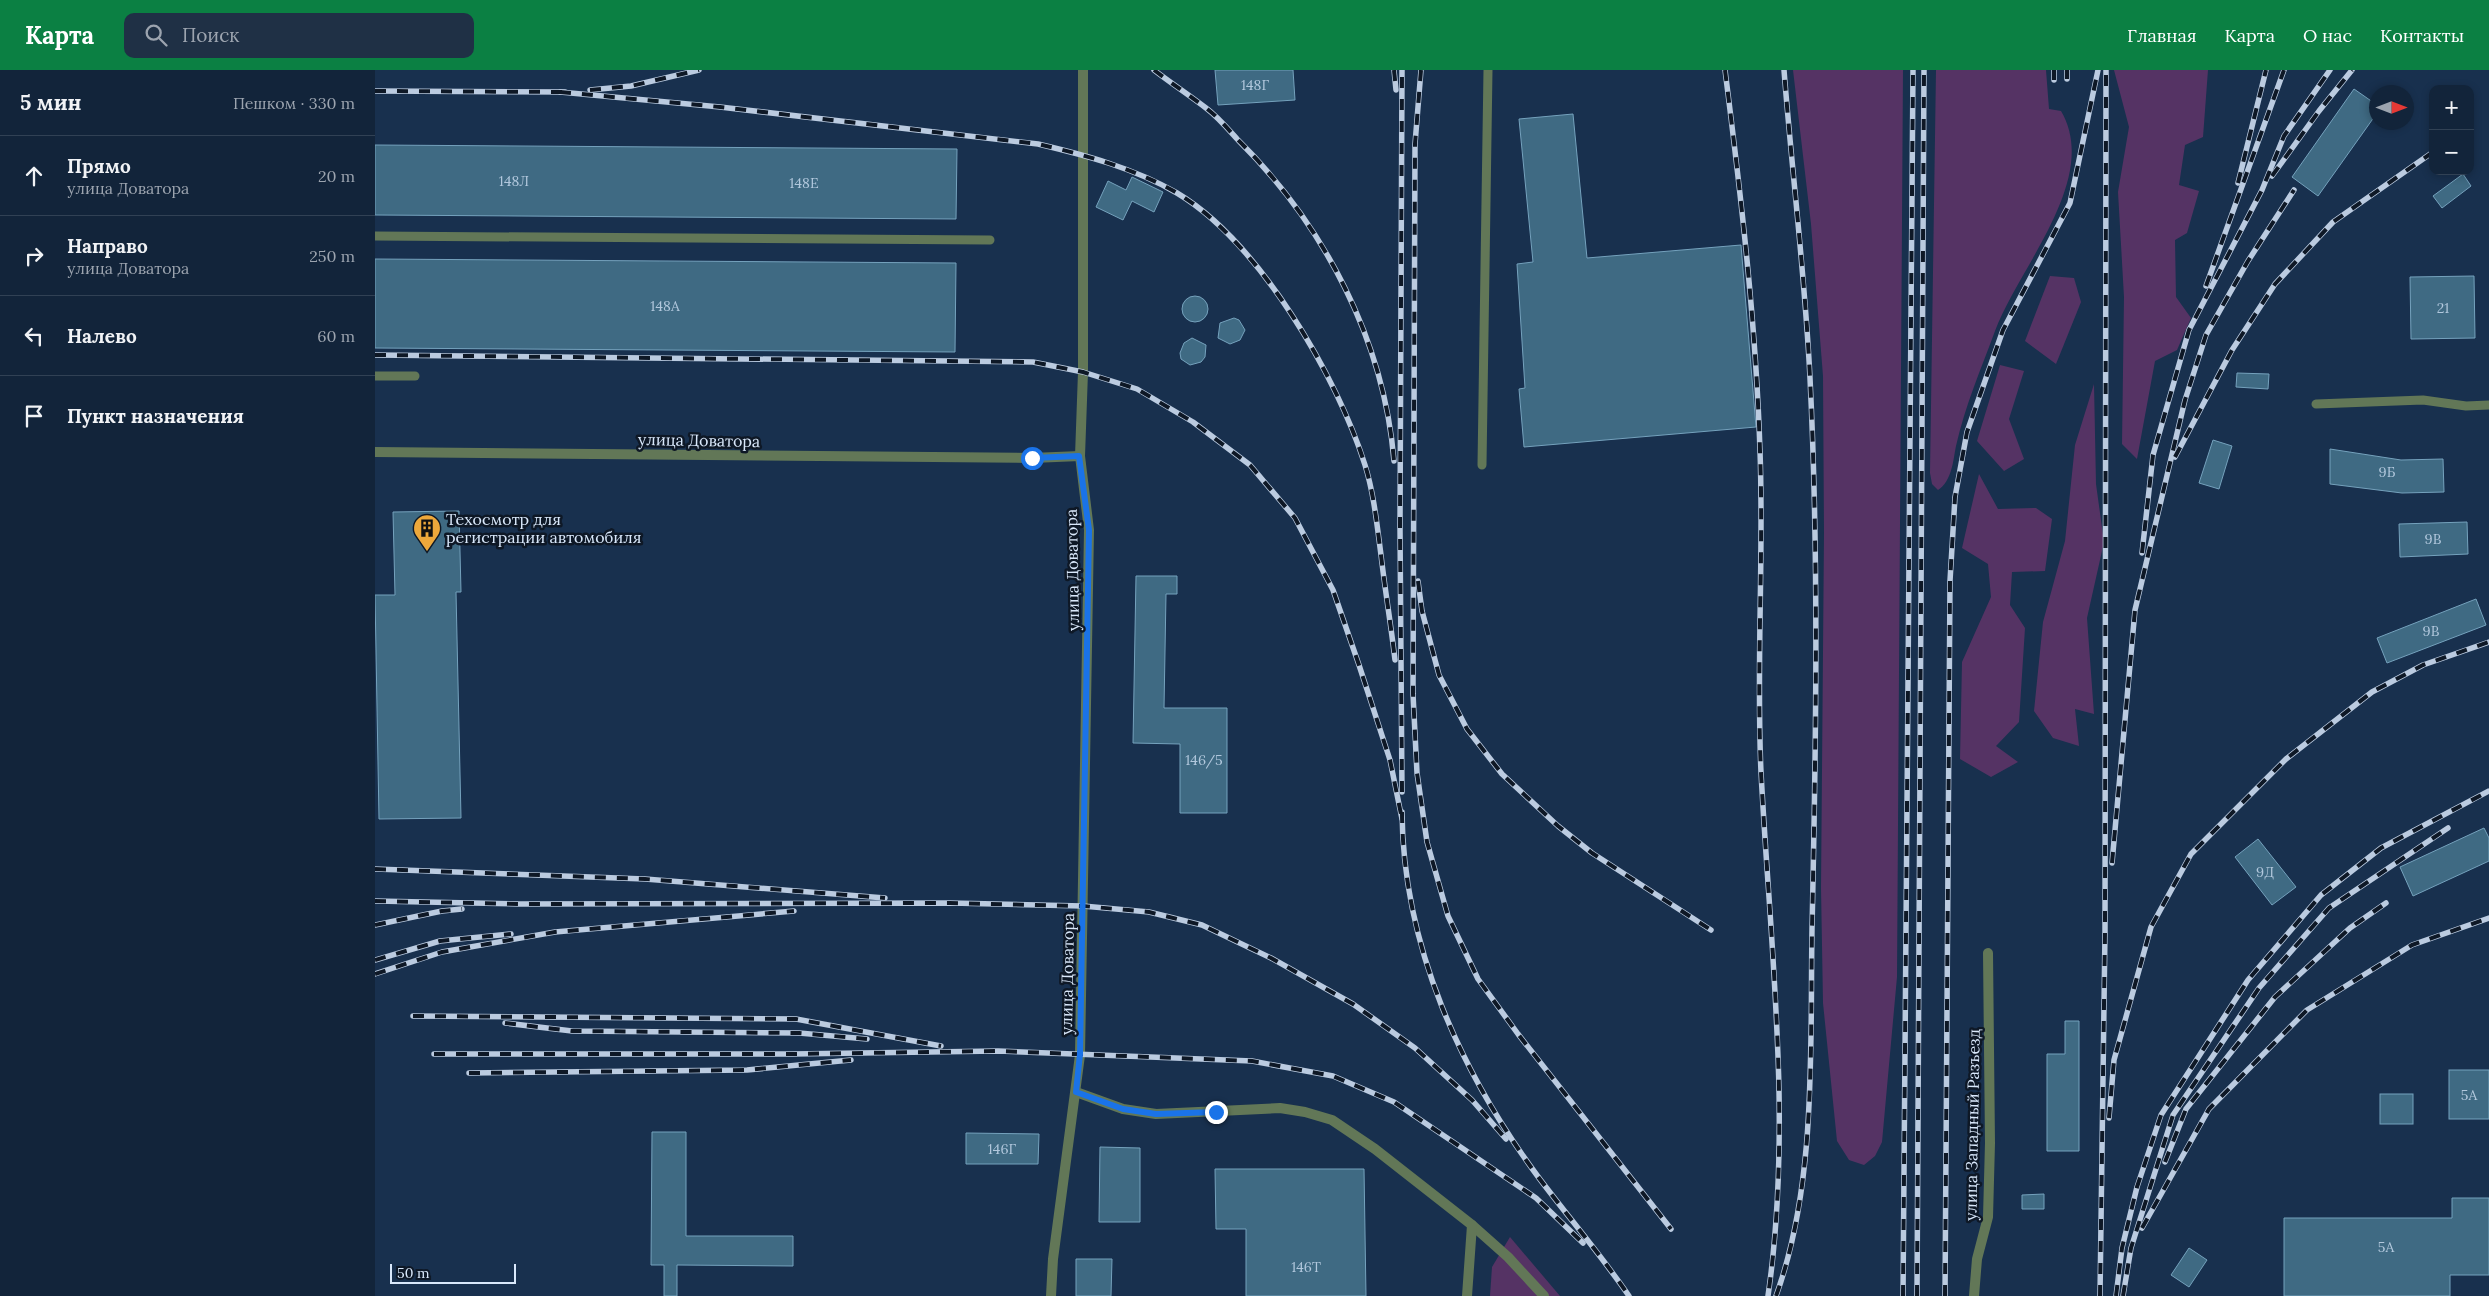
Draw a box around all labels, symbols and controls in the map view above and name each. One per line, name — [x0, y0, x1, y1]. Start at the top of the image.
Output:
search box — [124, 13, 474, 58]
text: Карта — [25, 20, 94, 51]
icon: search — [142, 21, 170, 49]
text: Поиск — [182, 23, 240, 47]
text: Главная — [2127, 24, 2196, 47]
text: Карта — [2224, 24, 2275, 47]
text: О нас — [2303, 24, 2352, 47]
text: Контакты — [2380, 24, 2464, 47]
house number: 148Г — [1241, 76, 1269, 94]
north arrow — [2369, 85, 2414, 130]
map controls — [2429, 85, 2474, 175]
button: + — [2429, 85, 2474, 130]
text: 5 мин — [20, 89, 81, 116]
text: Пешком · 330 m — [233, 93, 355, 113]
button: − — [2429, 130, 2474, 175]
text: Прямо — [67, 154, 131, 178]
icon: ahead — [20, 162, 48, 190]
text: 20 m — [318, 166, 355, 186]
house number: 148Л — [499, 172, 529, 190]
house number: 148Е — [789, 174, 819, 192]
text: улица Доватора — [67, 178, 189, 198]
text: Направо — [67, 234, 148, 258]
icon: right — [20, 242, 48, 270]
text: 250 m — [309, 246, 355, 266]
text: улица Доватора — [67, 258, 189, 278]
house number: 148А — [650, 297, 680, 315]
house number: 21 — [2437, 299, 2449, 317]
icon: left — [20, 322, 48, 350]
text: Налево — [67, 324, 137, 348]
text: 60 m — [317, 326, 355, 346]
icon: arrive — [20, 402, 48, 430]
text: Пункт назначения — [67, 404, 244, 428]
street label: улица Доватора — [638, 429, 760, 451]
route start — [1021, 447, 1044, 470]
house number: 9Б — [2379, 463, 2396, 481]
place label: Техосмотр для регистрации автомобиля — [446, 509, 642, 547]
street label: улица Доватора — [1061, 509, 1083, 631]
building icon: Техосмотр для регистрации автомобиля — [412, 513, 442, 552]
house number: 9В — [2425, 530, 2442, 548]
house number: 9В — [2423, 622, 2440, 640]
house number: 146/5 — [1185, 751, 1223, 769]
house number: 9Д — [2256, 863, 2274, 881]
street label: улица Доватора — [1056, 913, 1078, 1035]
street label: улица Западный Разъезд — [1960, 1028, 1984, 1221]
house number: 5А — [2461, 1086, 2477, 1104]
route end — [1205, 1101, 1228, 1124]
house number: 146Г — [988, 1140, 1017, 1158]
house number: 5А — [2378, 1238, 2394, 1256]
house number: 146Т — [1291, 1258, 1321, 1276]
scale bar — [390, 1261, 516, 1284]
text: 50 m — [397, 1264, 430, 1282]

